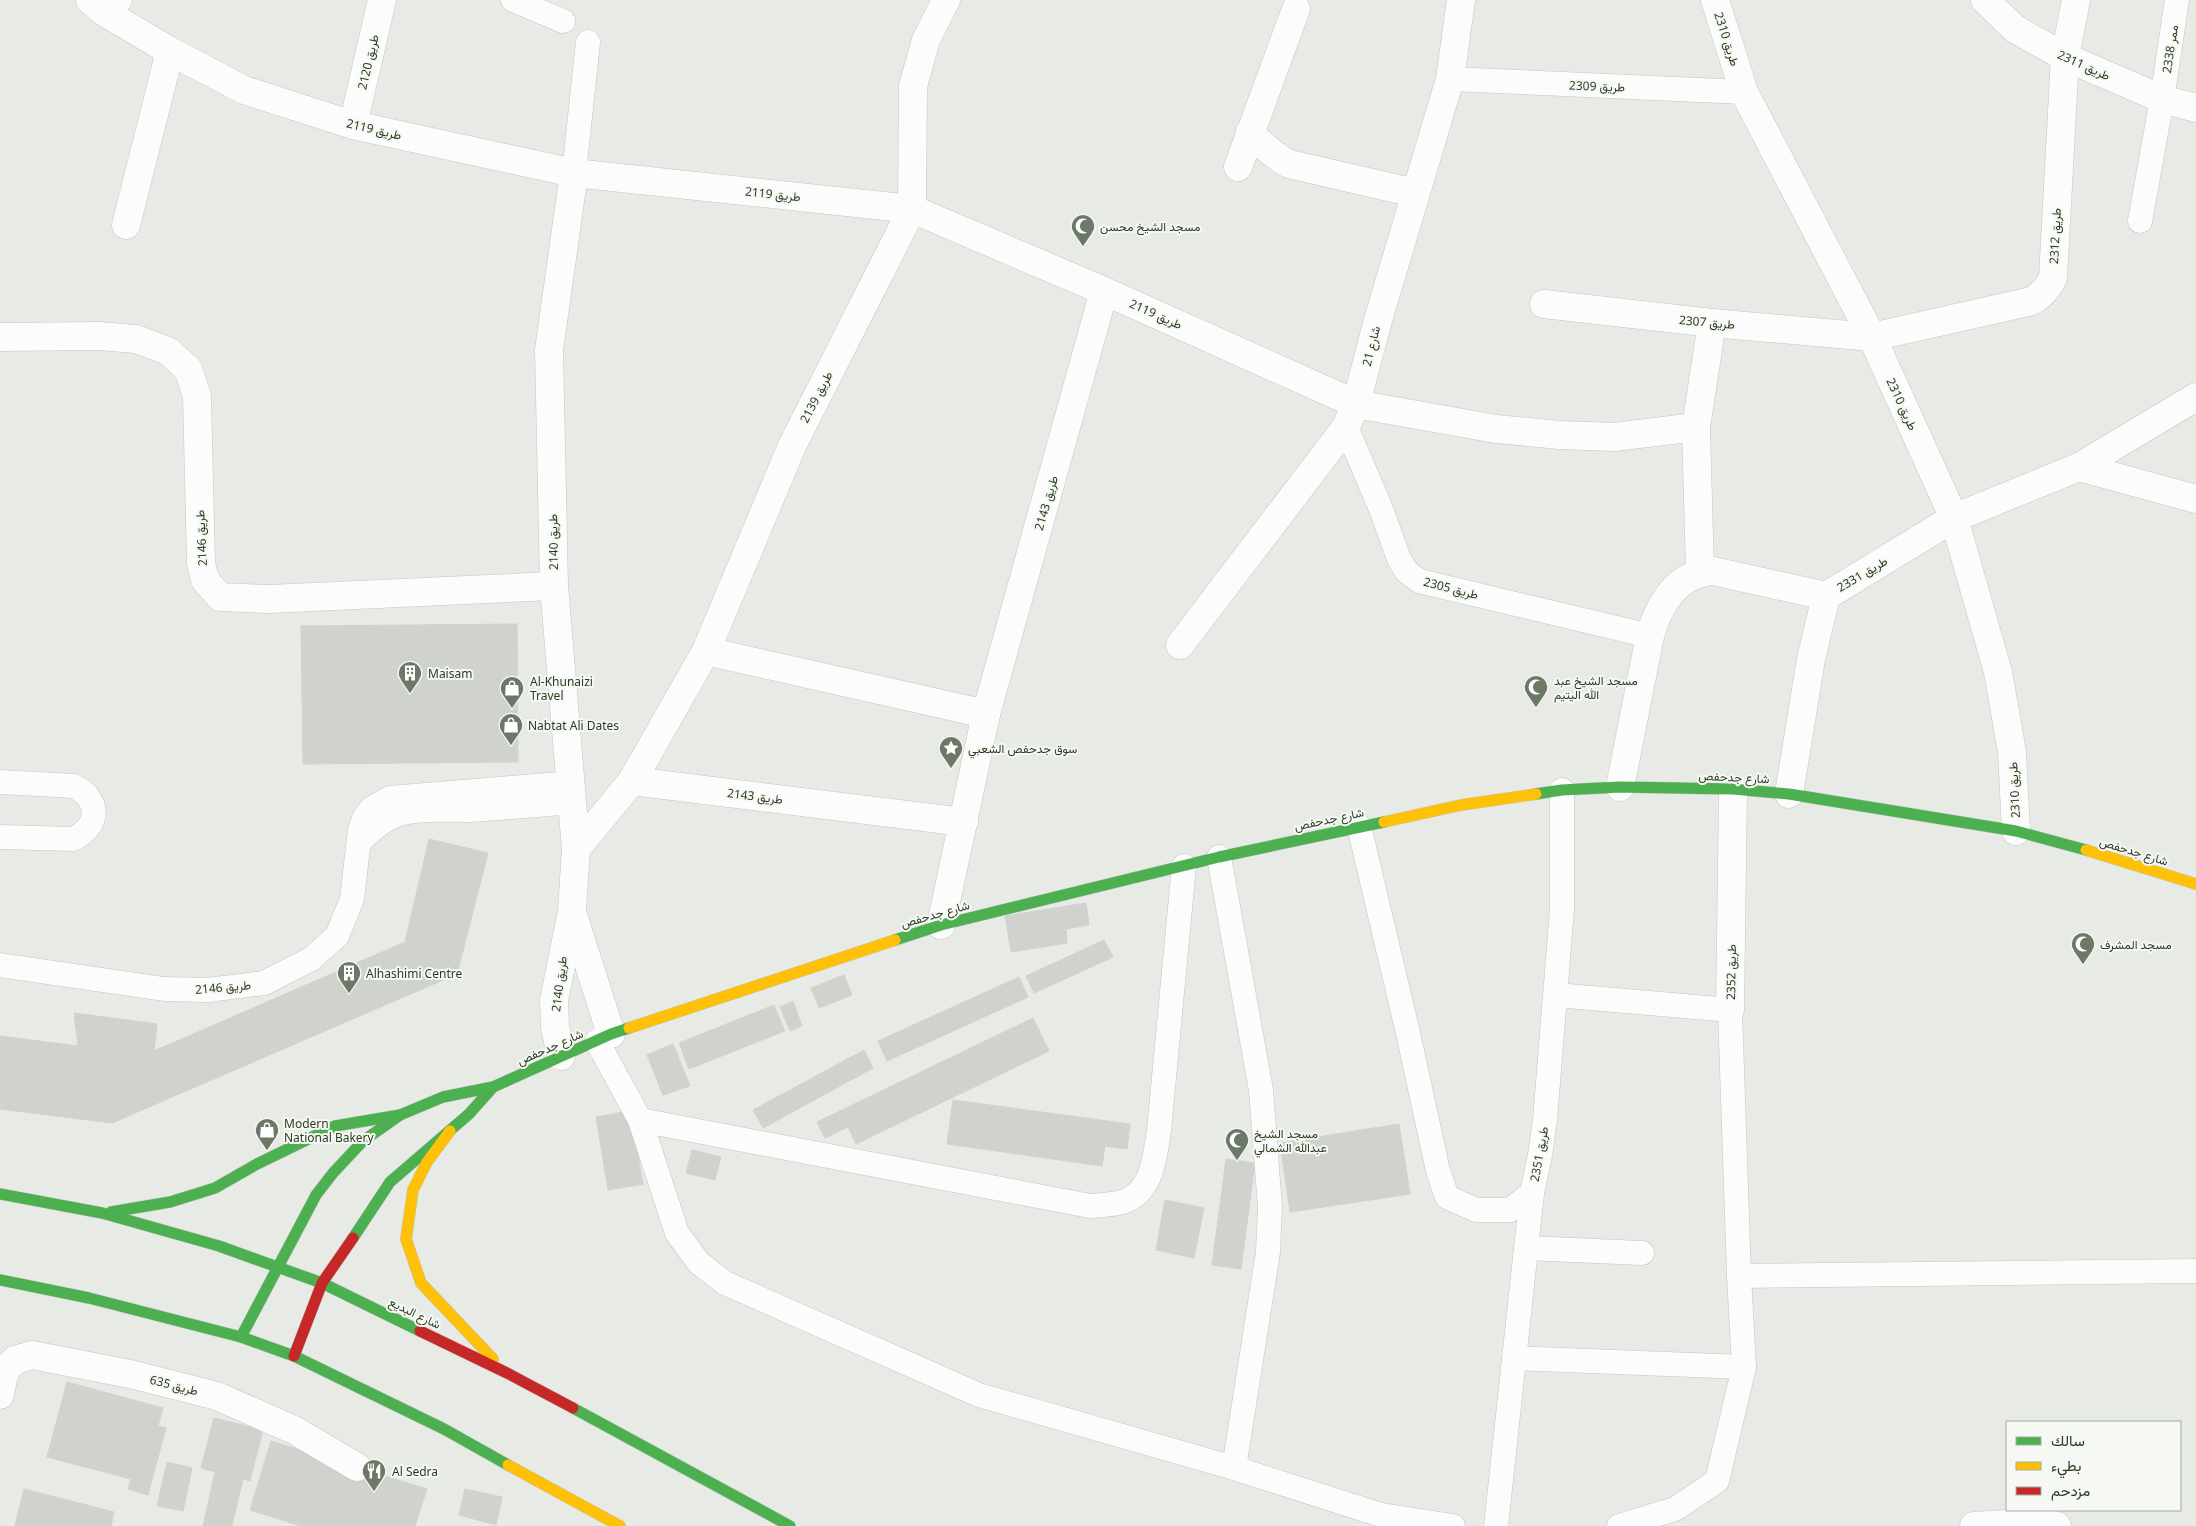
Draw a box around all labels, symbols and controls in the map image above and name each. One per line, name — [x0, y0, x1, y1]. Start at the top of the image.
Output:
street label: طريق 2310 — [1710, 10, 1744, 68]
street label: ممر 2338 — [2158, 24, 2182, 74]
street label: طريق 2120 — [353, 33, 383, 91]
street label: طريق 2311 — [2055, 46, 2113, 84]
street label: طريق 2309 — [1569, 77, 1625, 95]
street label: طريق 2119 — [345, 114, 403, 144]
street label: طريق 2119 — [744, 183, 802, 205]
street label: طريق 2312 — [2045, 207, 2065, 264]
mosque icon: مسجد الشيخ محسن — [1070, 213, 1096, 247]
place label: مسجد الشيخ محسن — [1100, 218, 1200, 236]
street label: طريق 2119 — [1127, 295, 1185, 333]
street label: طريق 2307 — [1678, 311, 1736, 333]
street label: شارع 21 — [1358, 324, 1385, 368]
street label: طريق 2139 — [796, 368, 836, 426]
street label: طريق 2310 — [1882, 375, 1922, 433]
street label: طريق 2143 — [1030, 474, 1062, 532]
street label: طريق 2146 — [191, 509, 211, 566]
street label: طريق 2140 — [544, 514, 562, 570]
street label: طريق 2331 — [1834, 552, 1891, 596]
street label: طريق 2305 — [1422, 573, 1480, 603]
building icon: Maisam — [397, 660, 423, 694]
place label: Maisam — [428, 665, 472, 682]
place label: مسجد الشيخ عبد الله اليتيم — [1554, 672, 1638, 703]
place label: Al-Khunaizi Travel — [530, 673, 593, 704]
mosque icon: مسجد الشيخ عبد الله اليتيم — [1523, 674, 1549, 708]
shop icon: Al-Khunaizi Travel — [499, 675, 525, 709]
shop icon: Nabtat Ali Dates — [498, 712, 524, 746]
place label: Nabtat Ali Dates — [528, 717, 619, 734]
place icon: سوق جدحفص الشعبي — [938, 735, 964, 769]
place label: سوق جدحفص الشعبي — [968, 740, 1077, 759]
street label: طريق 2310 — [2004, 761, 2024, 818]
street label: شارع جدحفص — [1698, 767, 1770, 788]
street label: طريق 2143 — [726, 784, 784, 808]
street label: شارع جدحفص — [1293, 803, 1366, 836]
street label: شارع جدحفص — [2097, 833, 2170, 870]
street label: شارع جدحفص — [899, 896, 972, 933]
mosque icon: مسجد المشرف — [2070, 931, 2096, 965]
place label: مسجد المشرف — [2100, 936, 2172, 953]
street label: طريق 2352 — [1722, 944, 1740, 1000]
street label: طريق 2140 — [547, 955, 571, 1013]
building icon: Alhashimi Centre — [336, 960, 362, 994]
place label: Alhashimi Centre — [366, 965, 462, 982]
street label: طريق 2146 — [194, 976, 252, 998]
street label: شارع جدحفص — [514, 1025, 586, 1070]
place label: Modern National Bakery — [284, 1115, 375, 1146]
shop icon: Modern National Bakery — [254, 1117, 280, 1151]
place label: مسجد الشيخ عبدالله الشمالي — [1254, 1125, 1327, 1158]
street label: طريق 2351 — [1526, 1125, 1552, 1183]
mosque icon: مسجد الشيخ عبدالله الشمالي — [1224, 1127, 1250, 1161]
street label: شارع البديع — [386, 1293, 444, 1334]
street label: طريق 635 — [148, 1371, 200, 1399]
legend — [2006, 1421, 2181, 1511]
text: سالك — [2051, 1430, 2085, 1450]
text: بطيء — [2051, 1455, 2081, 1479]
restaurant icon: Al Sedra — [361, 1458, 387, 1492]
place label: Al Sedra — [392, 1463, 438, 1480]
text: مزدحم — [2051, 1480, 2090, 1501]

